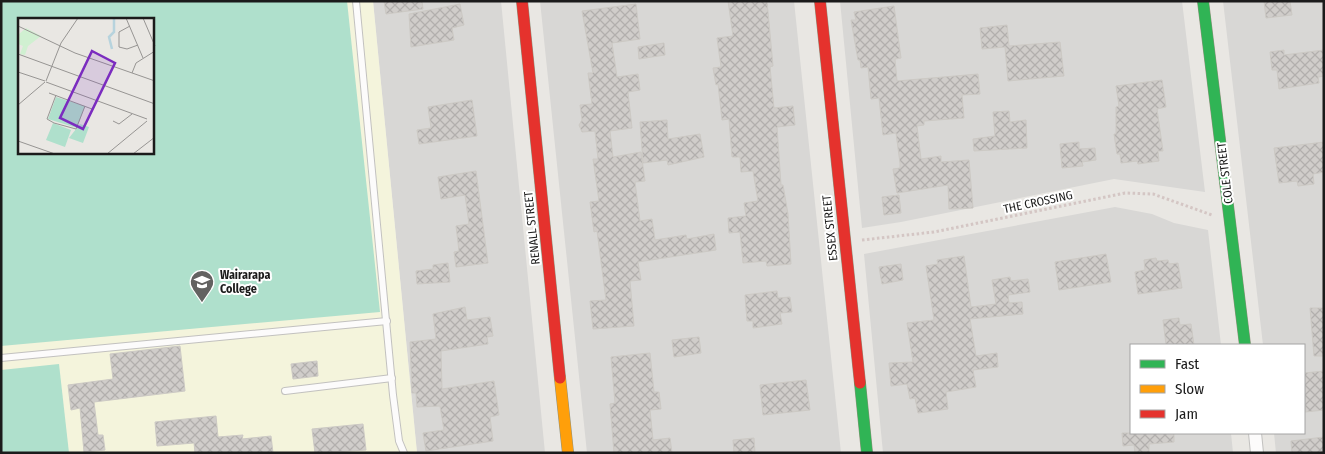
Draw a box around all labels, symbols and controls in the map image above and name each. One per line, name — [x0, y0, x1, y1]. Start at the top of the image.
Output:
inset map — [18, 18, 154, 154]
street label: COLE STREET — [1214, 141, 1236, 205]
street label: THE CROSSING — [1002, 188, 1074, 216]
street label: RENALL STREET — [521, 190, 543, 265]
street label: ESSEX STREET — [820, 194, 840, 262]
place label: Wairarapa College — [220, 268, 270, 296]
school or university icon: Wairarapa College — [189, 269, 215, 303]
legend — [1130, 344, 1305, 434]
text: Fast — [1175, 355, 1199, 373]
text: Slow — [1175, 380, 1204, 398]
text: Jam — [1175, 405, 1198, 423]

